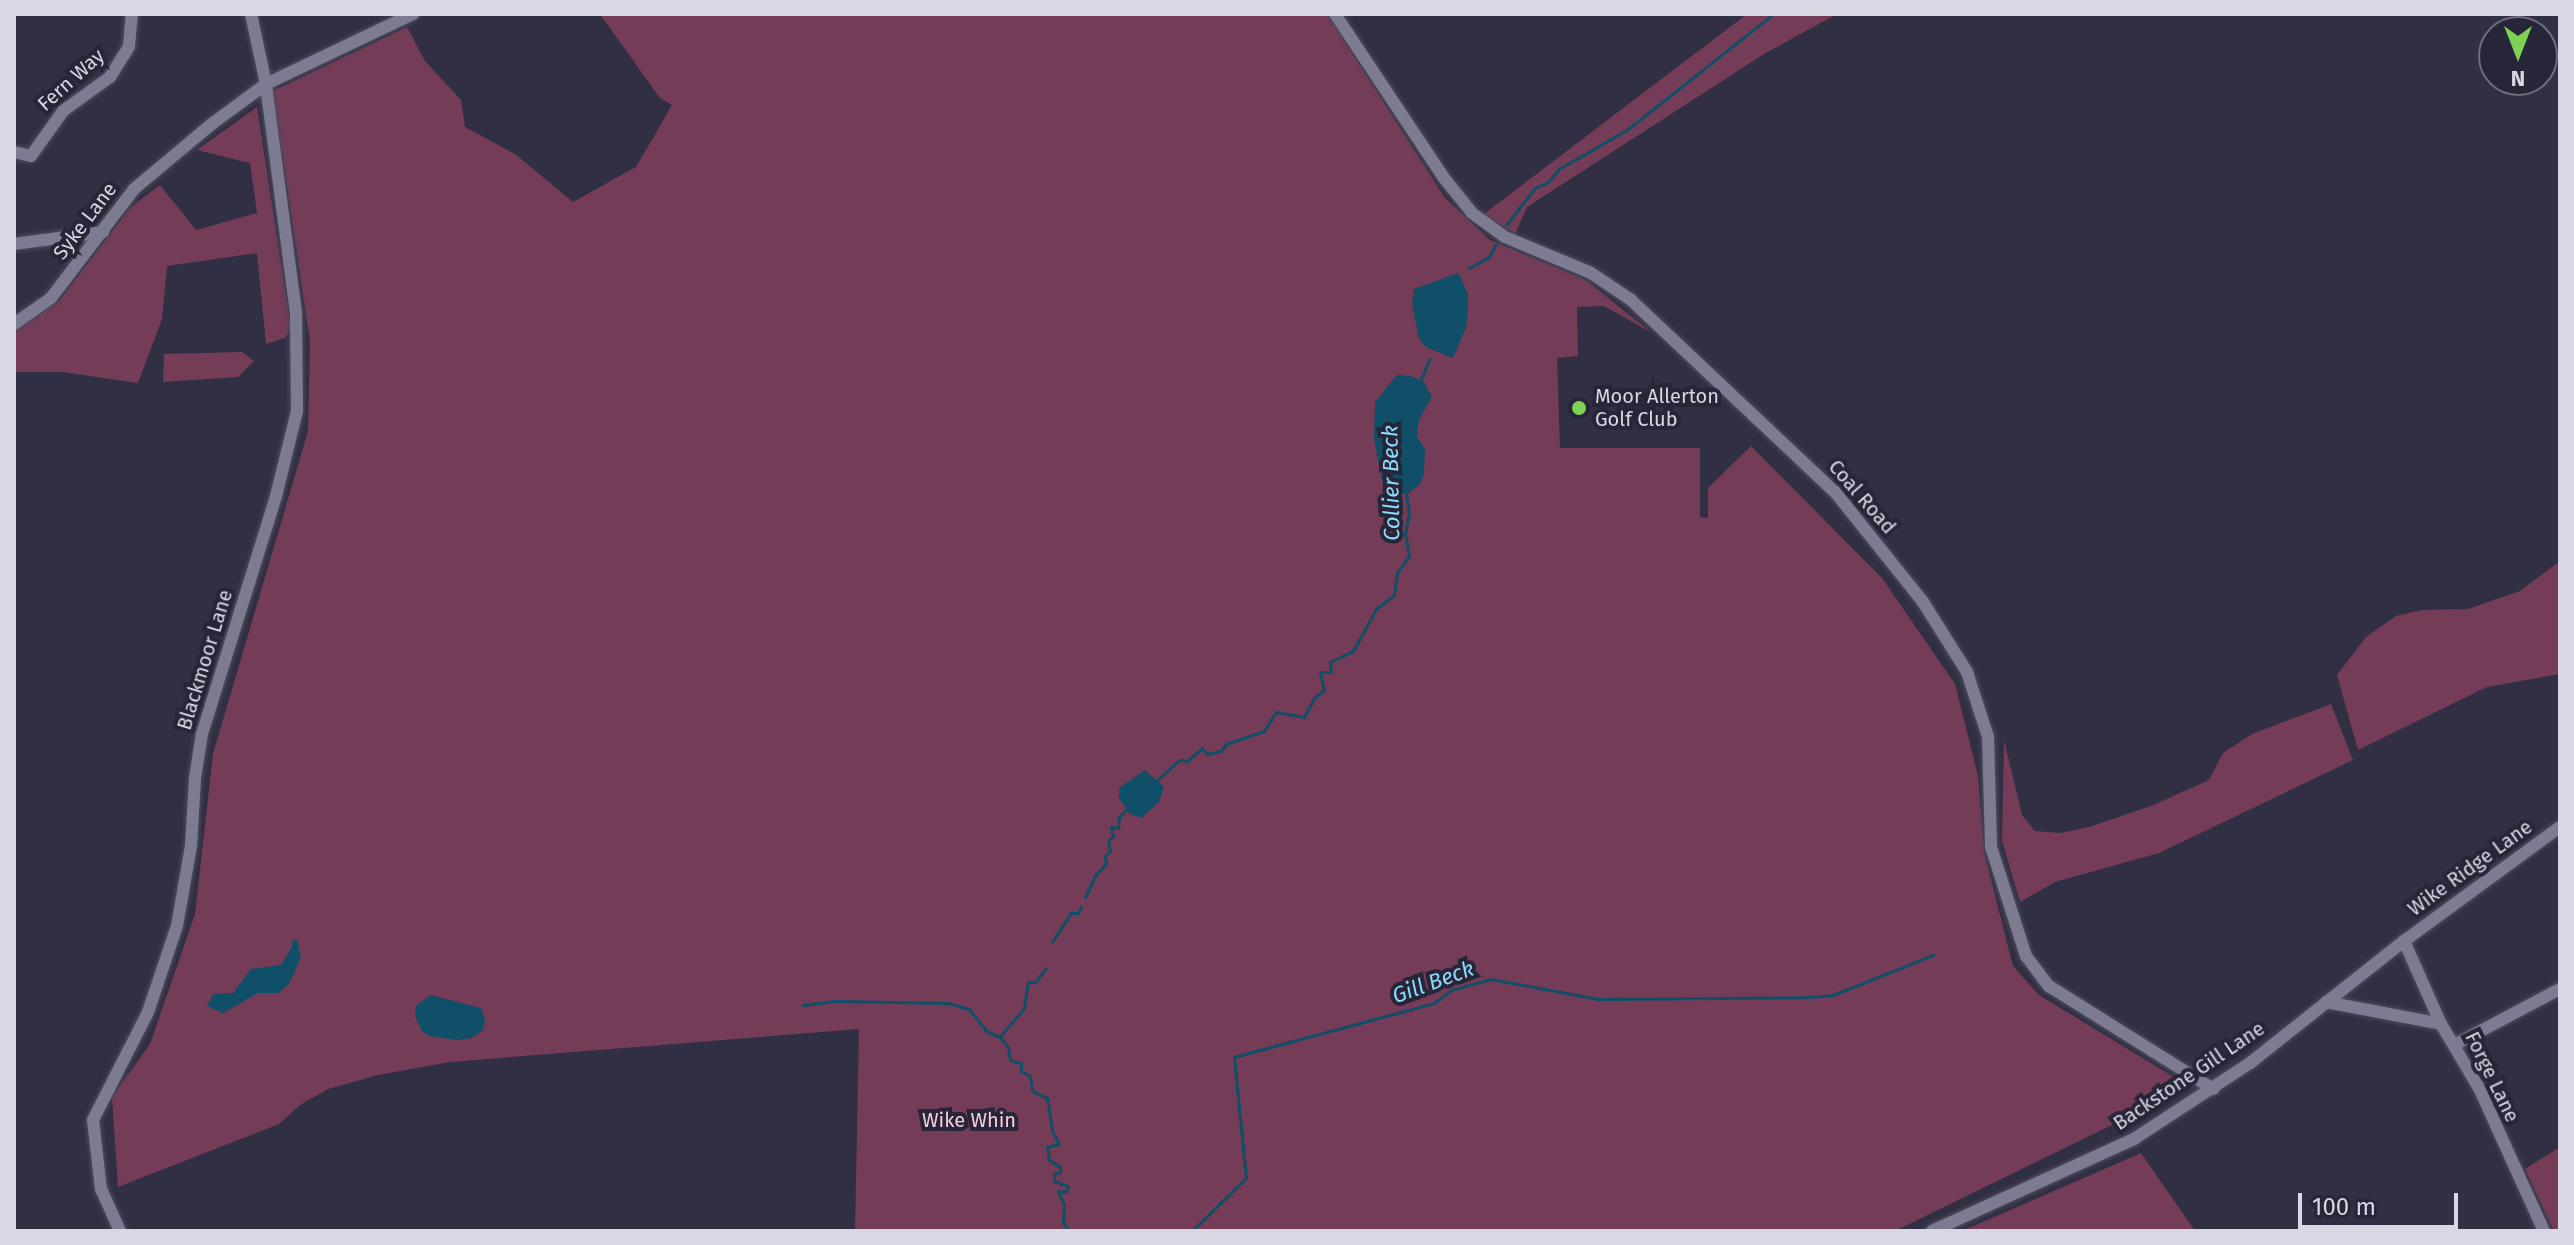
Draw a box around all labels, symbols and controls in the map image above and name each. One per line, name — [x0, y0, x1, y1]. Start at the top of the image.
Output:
north arrow — [2478, 16, 2558, 96]
street label: Fern Way — [33, 44, 109, 116]
text: N — [2511, 65, 2525, 92]
street label: Syke Lane — [48, 178, 122, 264]
place label: Moor Allerton Golf Club — [1595, 384, 1719, 431]
marker: Moor Allerton Golf Club — [1570, 399, 1588, 417]
water label: Collier Beck — [1377, 425, 1405, 541]
street label: Coal Road — [1823, 455, 1901, 539]
street label: Blackmoor Lane — [172, 587, 238, 733]
street label: Wike Ridge Lane — [2403, 815, 2537, 921]
water label: Gill Beck — [1388, 955, 1478, 1009]
street label: Backstone Gill Lane — [2109, 1017, 2269, 1135]
street label: Forge Lane — [2460, 1028, 2524, 1126]
park label: Wike Whin — [922, 1108, 1016, 1132]
scale bar — [2302, 1177, 2462, 1227]
text: 100 m — [2312, 1193, 2376, 1221]

